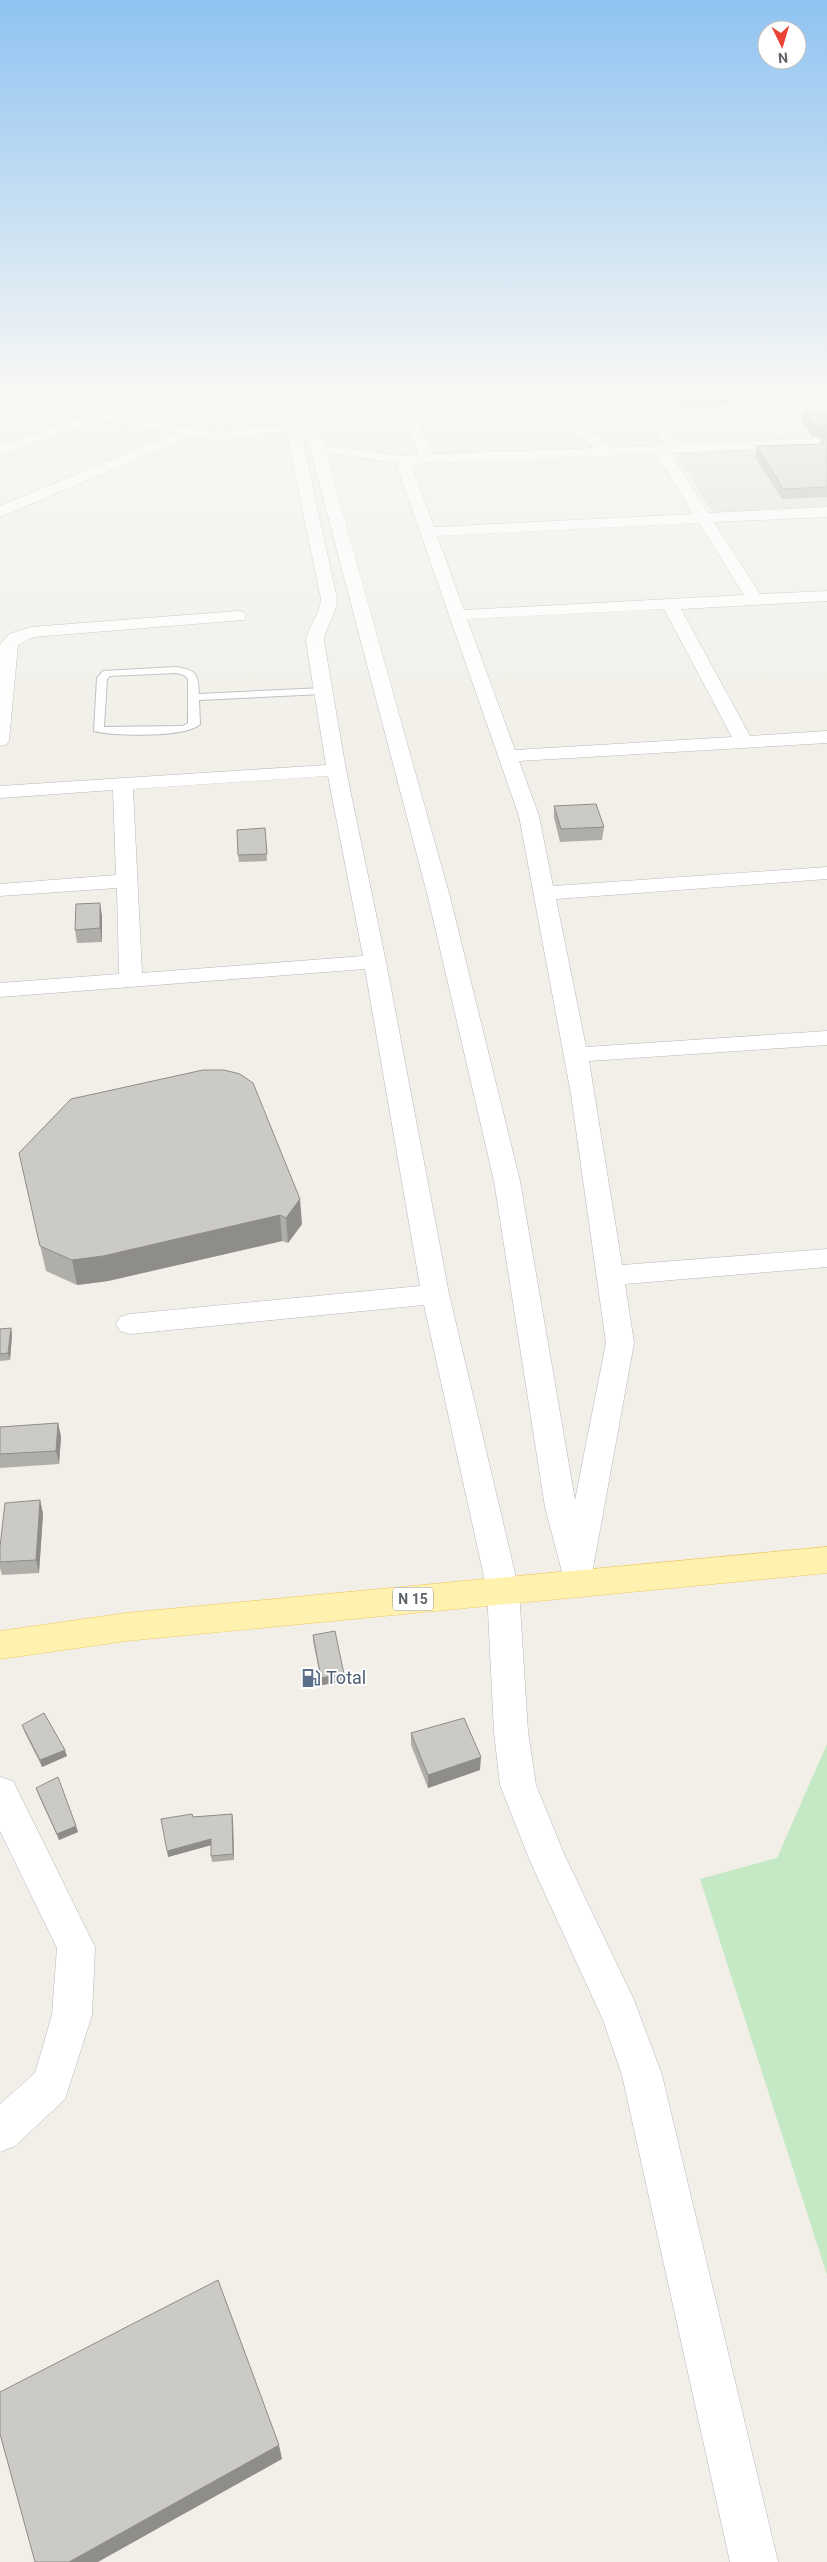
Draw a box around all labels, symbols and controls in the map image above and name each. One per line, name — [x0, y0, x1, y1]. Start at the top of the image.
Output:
north arrow — [757, 20, 807, 70]
text: N — [778, 50, 789, 66]
road number: N 15 — [393, 1588, 433, 1610]
fuel station icon: Total — [300, 1667, 322, 1689]
place label: Total — [326, 1667, 366, 1688]

